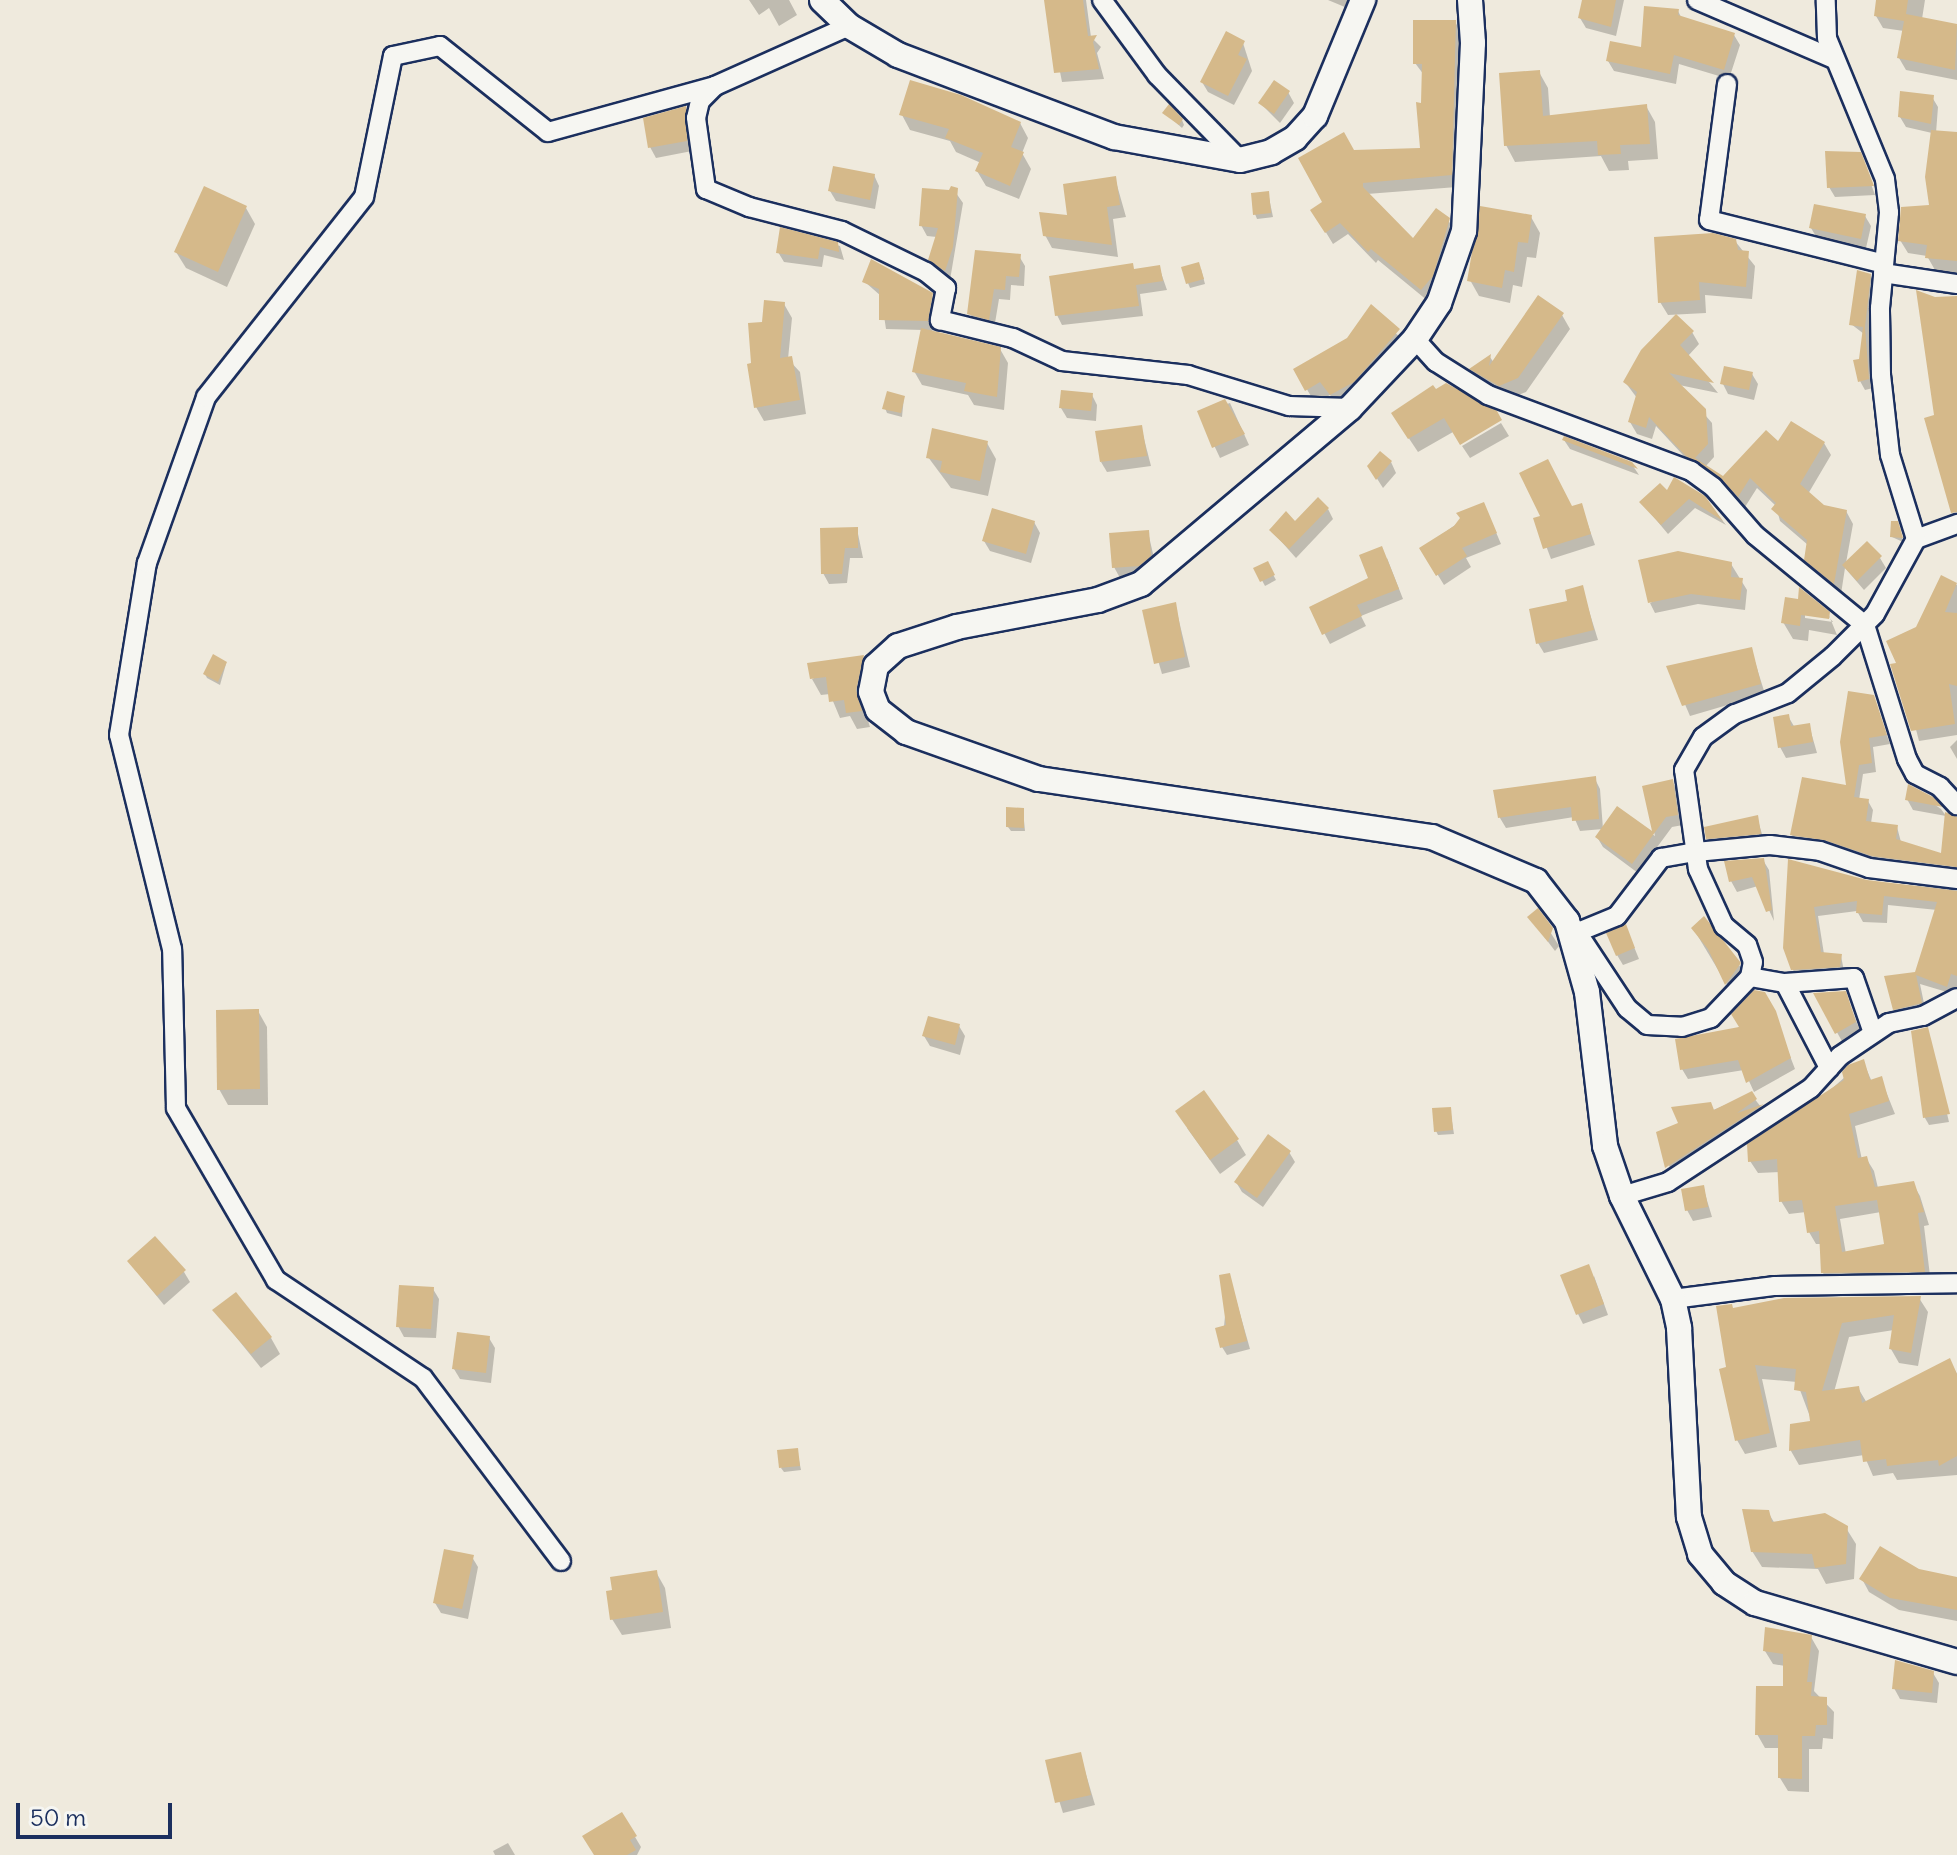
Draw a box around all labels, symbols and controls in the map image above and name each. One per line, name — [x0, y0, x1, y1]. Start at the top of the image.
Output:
scale bar — [20, 1787, 176, 1837]
text: 50 m — [30, 1802, 86, 1832]

